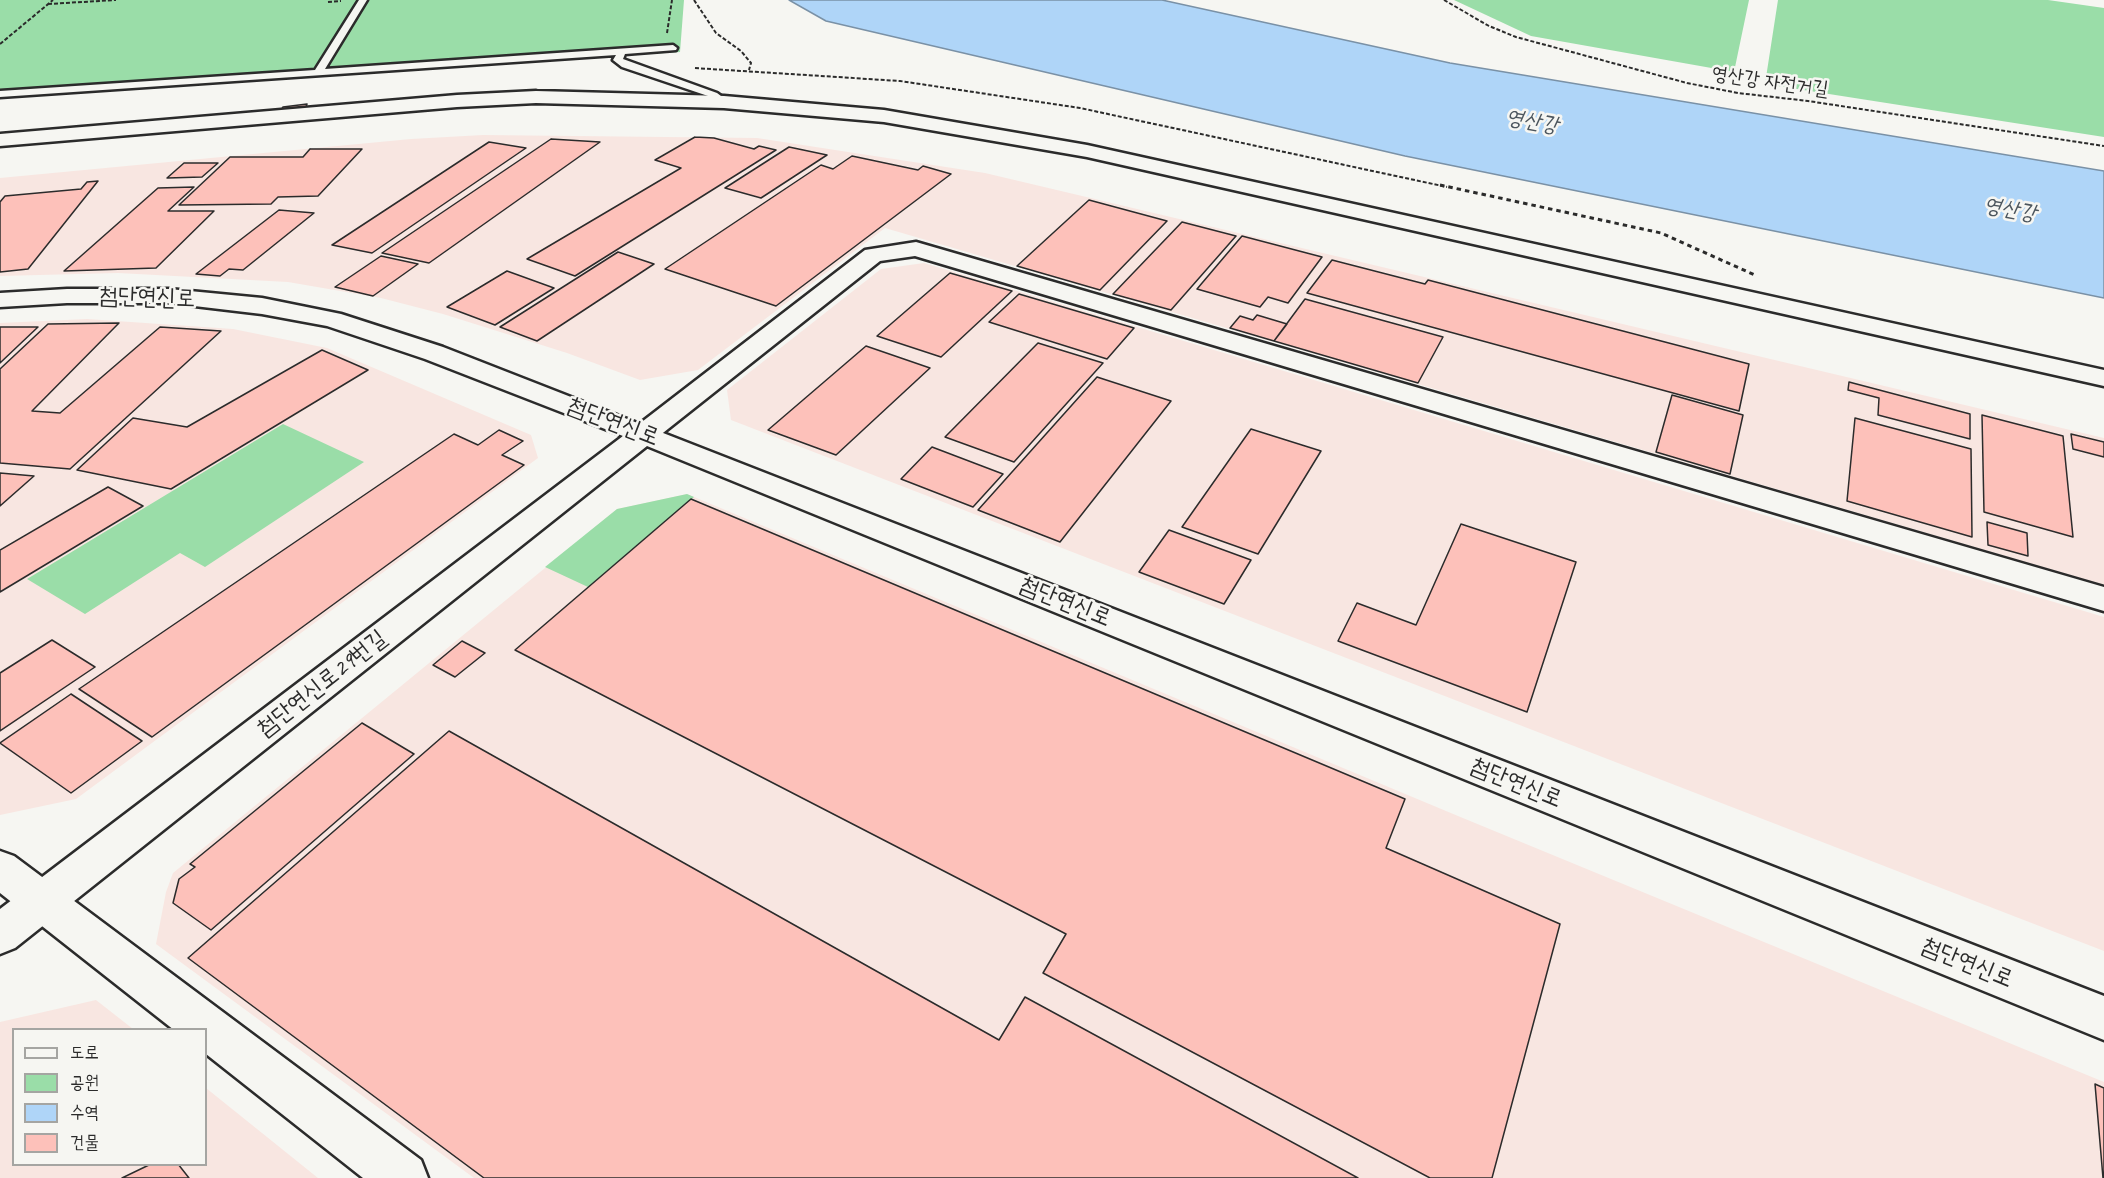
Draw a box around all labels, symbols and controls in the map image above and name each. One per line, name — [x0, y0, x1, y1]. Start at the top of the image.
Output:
street label: 영산강 자전거길 — [1710, 62, 1830, 102]
water label: 영산강 — [1504, 104, 1560, 140]
water label: 영산강 — [1982, 192, 2038, 228]
street label: 첨단연신로 — [98, 282, 196, 314]
street label: 첨단연신로 — [563, 391, 663, 453]
street label: 첨단연신로 — [1015, 571, 1115, 633]
street label: 첨단연신로29번길 — [251, 624, 393, 744]
street label: 첨단연신로 — [1466, 752, 1566, 814]
street label: 첨단연신로 — [1917, 932, 2017, 994]
legend — [12, 1028, 207, 1166]
text: 도로 — [70, 1041, 99, 1063]
text: 공원 — [70, 1071, 99, 1093]
text: 수역 — [70, 1101, 99, 1123]
text: 건물 — [70, 1131, 99, 1153]

